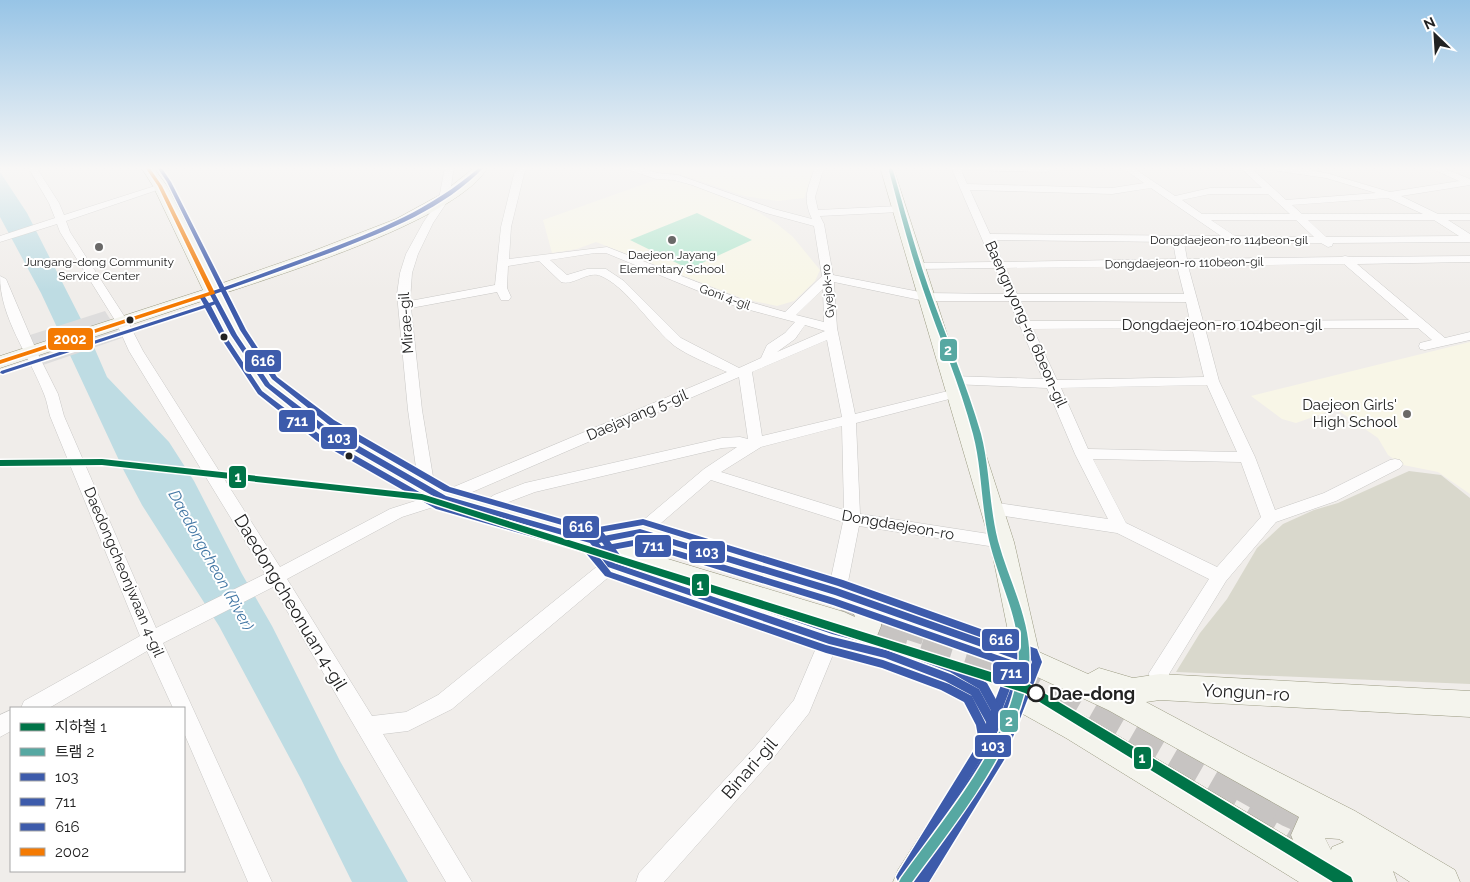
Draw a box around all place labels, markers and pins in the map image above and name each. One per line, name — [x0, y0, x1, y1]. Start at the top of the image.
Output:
marker: Daejeon Jayang Elementary School — [666, 234, 678, 246]
marker: Jungang-dong Community Service Center — [93, 241, 105, 253]
place label: Daejeon Jayang Elementary School — [619, 248, 725, 276]
place label: Jungang-dong Community Service Center — [24, 255, 175, 283]
unlabelled marker — [125, 315, 135, 325]
unlabelled marker — [219, 332, 229, 342]
place label: Daejeon Girls' High School — [1302, 396, 1398, 431]
marker: Daejeon Girls' High School — [1401, 408, 1413, 420]
unlabelled marker — [344, 451, 354, 461]
place label: Dae-dong — [1049, 683, 1135, 704]
marker: Dae-dong — [1027, 684, 1045, 702]

